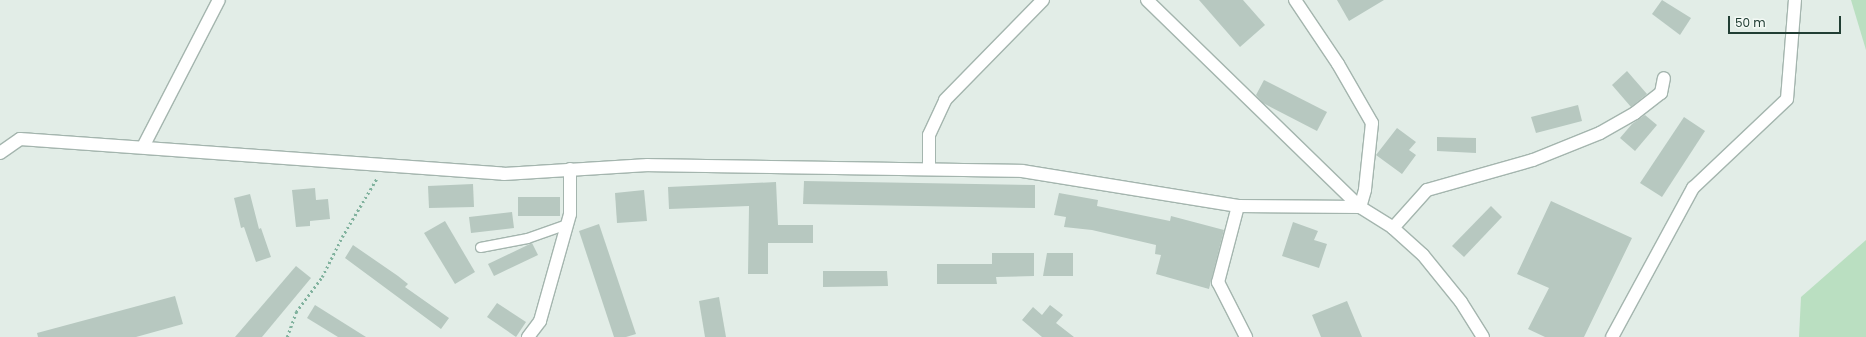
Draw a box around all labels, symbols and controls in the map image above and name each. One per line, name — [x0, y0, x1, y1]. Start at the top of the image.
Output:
scale bar — [1730, 8, 1843, 34]
text: 50 m — [1735, 14, 1766, 31]

